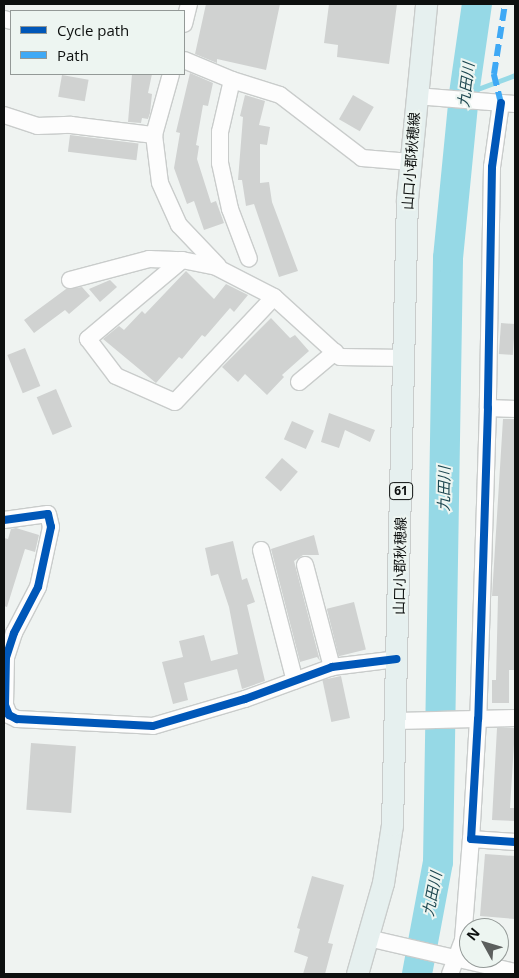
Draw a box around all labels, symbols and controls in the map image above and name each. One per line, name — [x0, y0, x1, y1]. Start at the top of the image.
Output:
legend — [10, 10, 185, 75]
text: Cycle path — [57, 20, 129, 40]
text: Path — [57, 45, 89, 65]
water label: 九田川 — [454, 62, 478, 108]
street label: 山口小郡秋穂線 — [399, 112, 423, 210]
water label: 九田川 — [435, 466, 453, 512]
road number: 61 — [388, 482, 414, 501]
street label: 山口小郡秋穂線 — [391, 517, 409, 615]
water label: 九田川 — [419, 870, 445, 918]
north arrow — [459, 918, 509, 968]
text: N — [462, 923, 484, 944]

